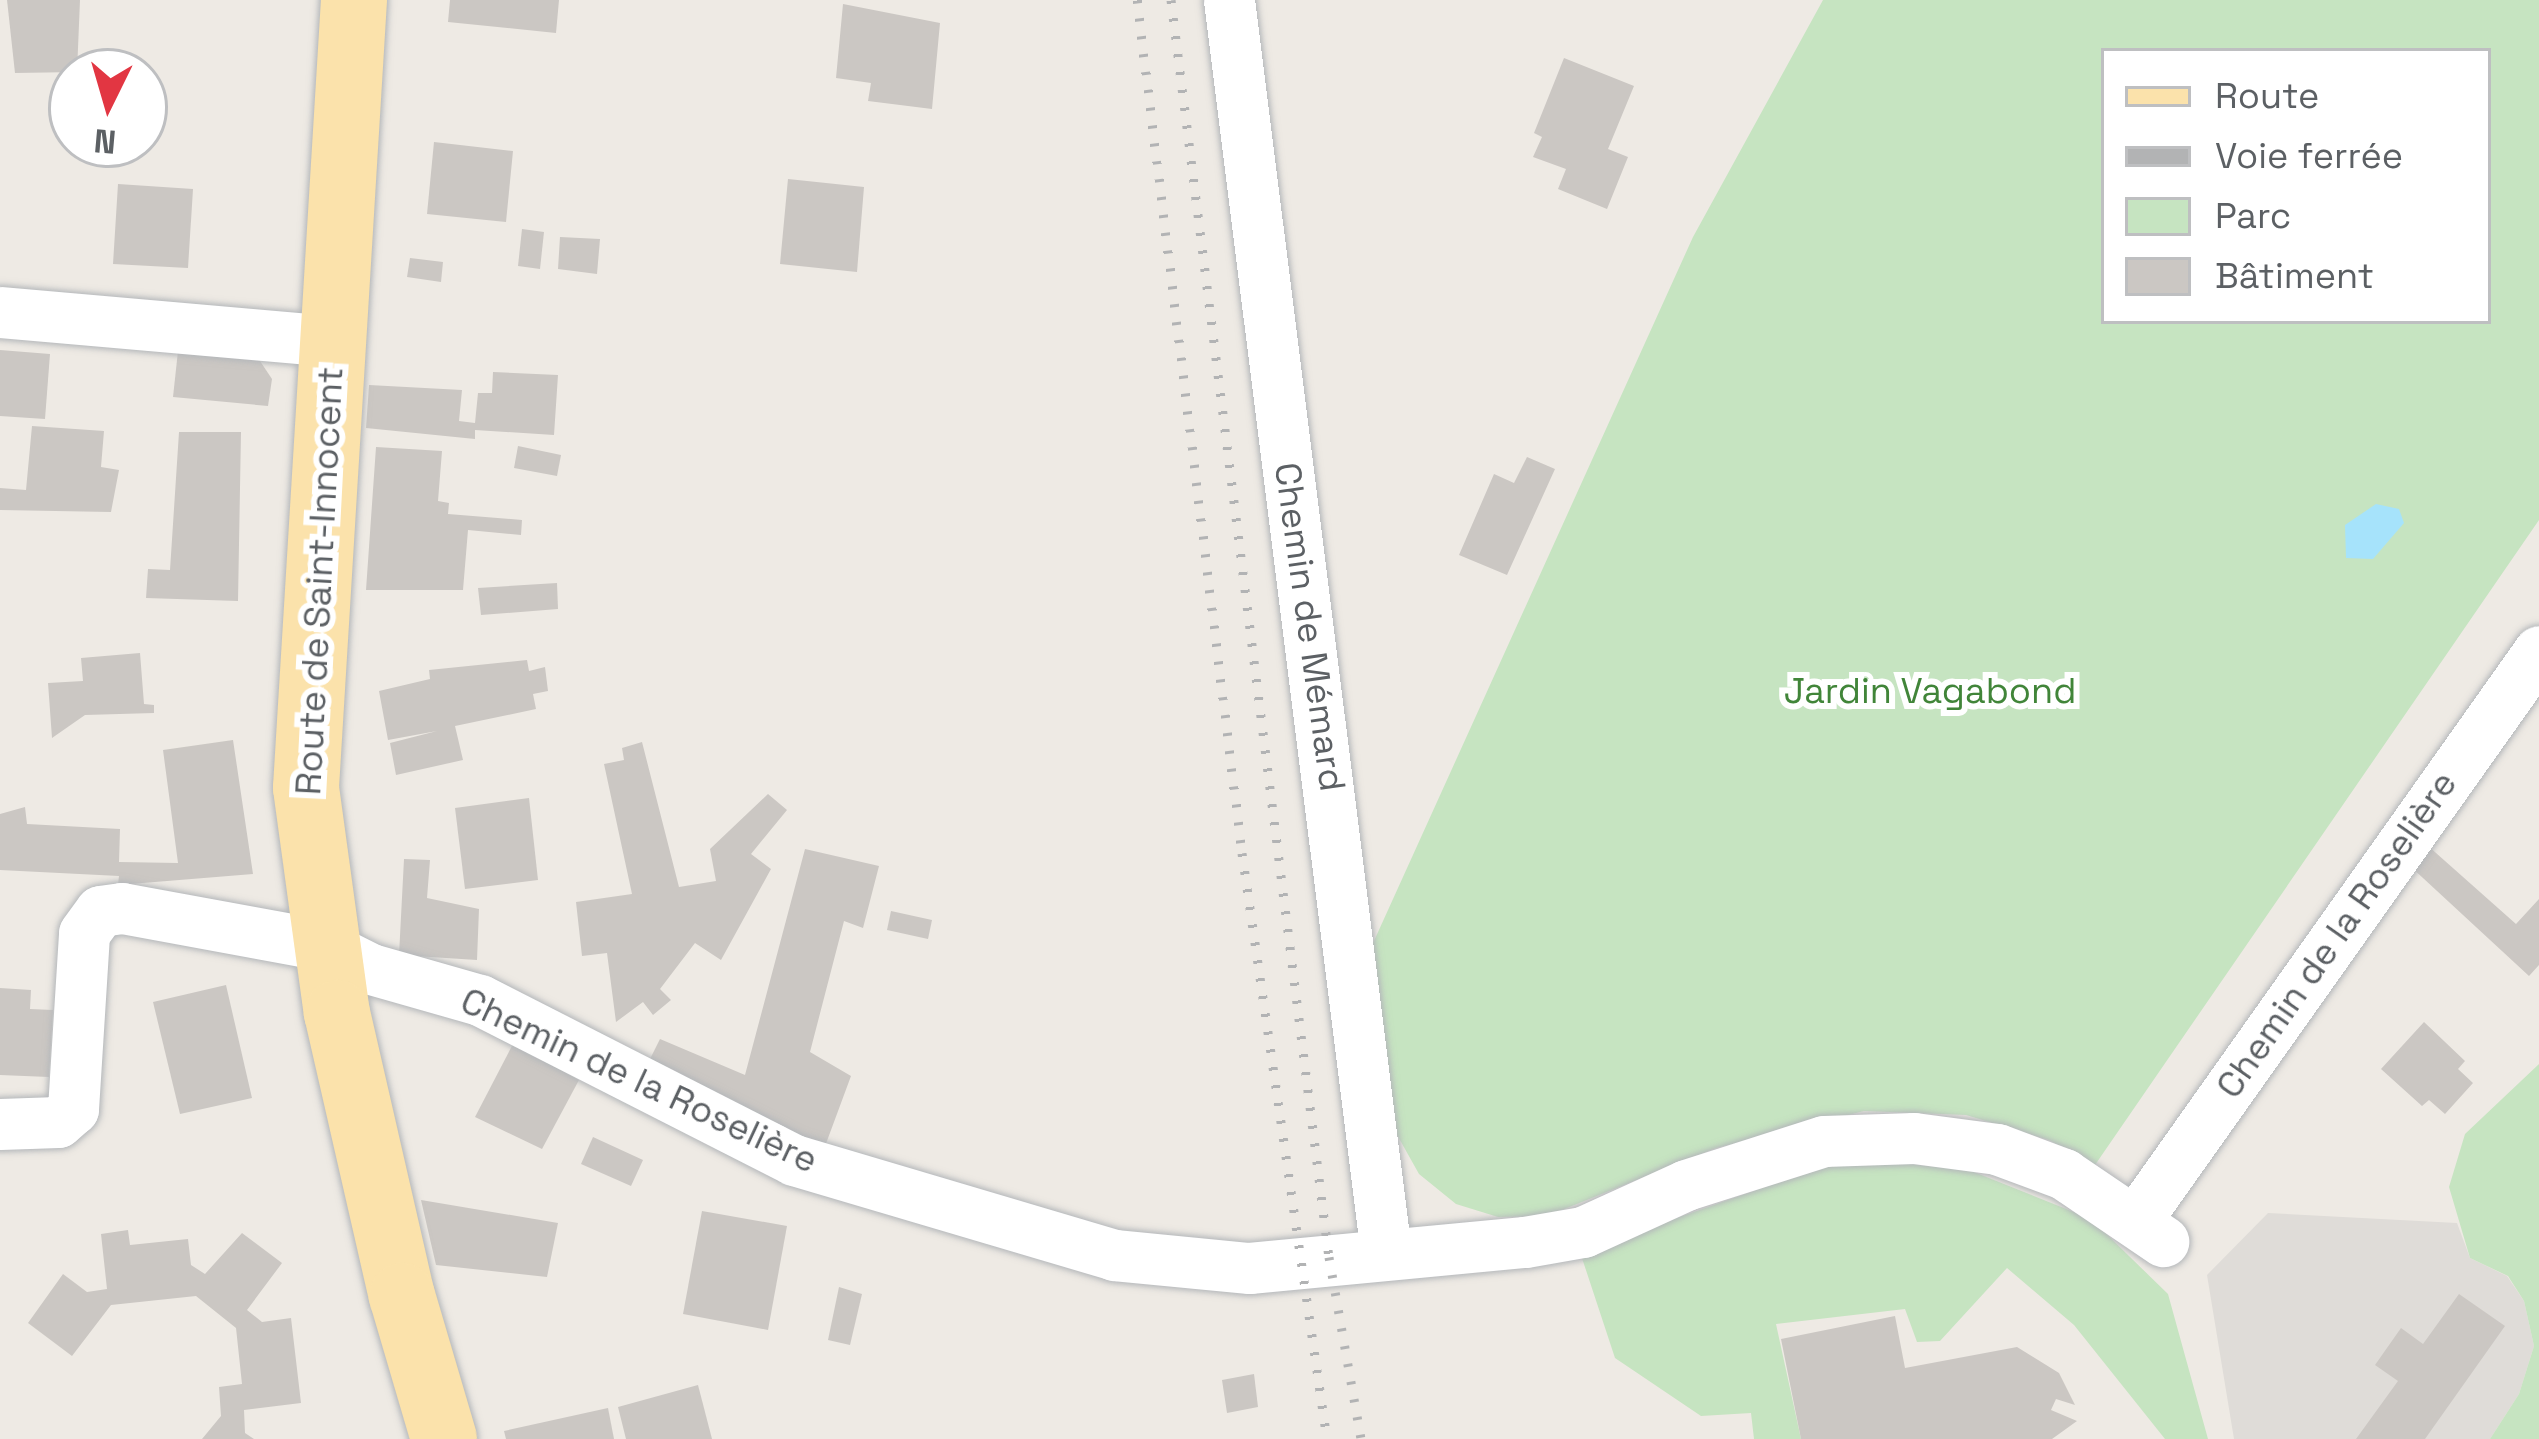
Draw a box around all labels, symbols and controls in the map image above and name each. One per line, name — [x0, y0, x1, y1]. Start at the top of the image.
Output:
north arrow — [48, 48, 168, 168]
legend — [2101, 48, 2491, 324]
text: Route — [2215, 73, 2319, 119]
text: N — [92, 119, 118, 163]
text: Voie ferrée — [2215, 133, 2403, 179]
text: Parc — [2215, 193, 2291, 239]
text: Bâtiment — [2215, 253, 2374, 299]
street label: Route de Saint-Innocent — [287, 366, 353, 796]
street label: Chemin de Mémard — [1265, 460, 1353, 794]
park label: Jardin Vagabond — [1783, 670, 2077, 714]
street label: Chemin de la Roselière — [2208, 763, 2466, 1107]
street label: Chemin de la Roselière — [454, 979, 824, 1183]

